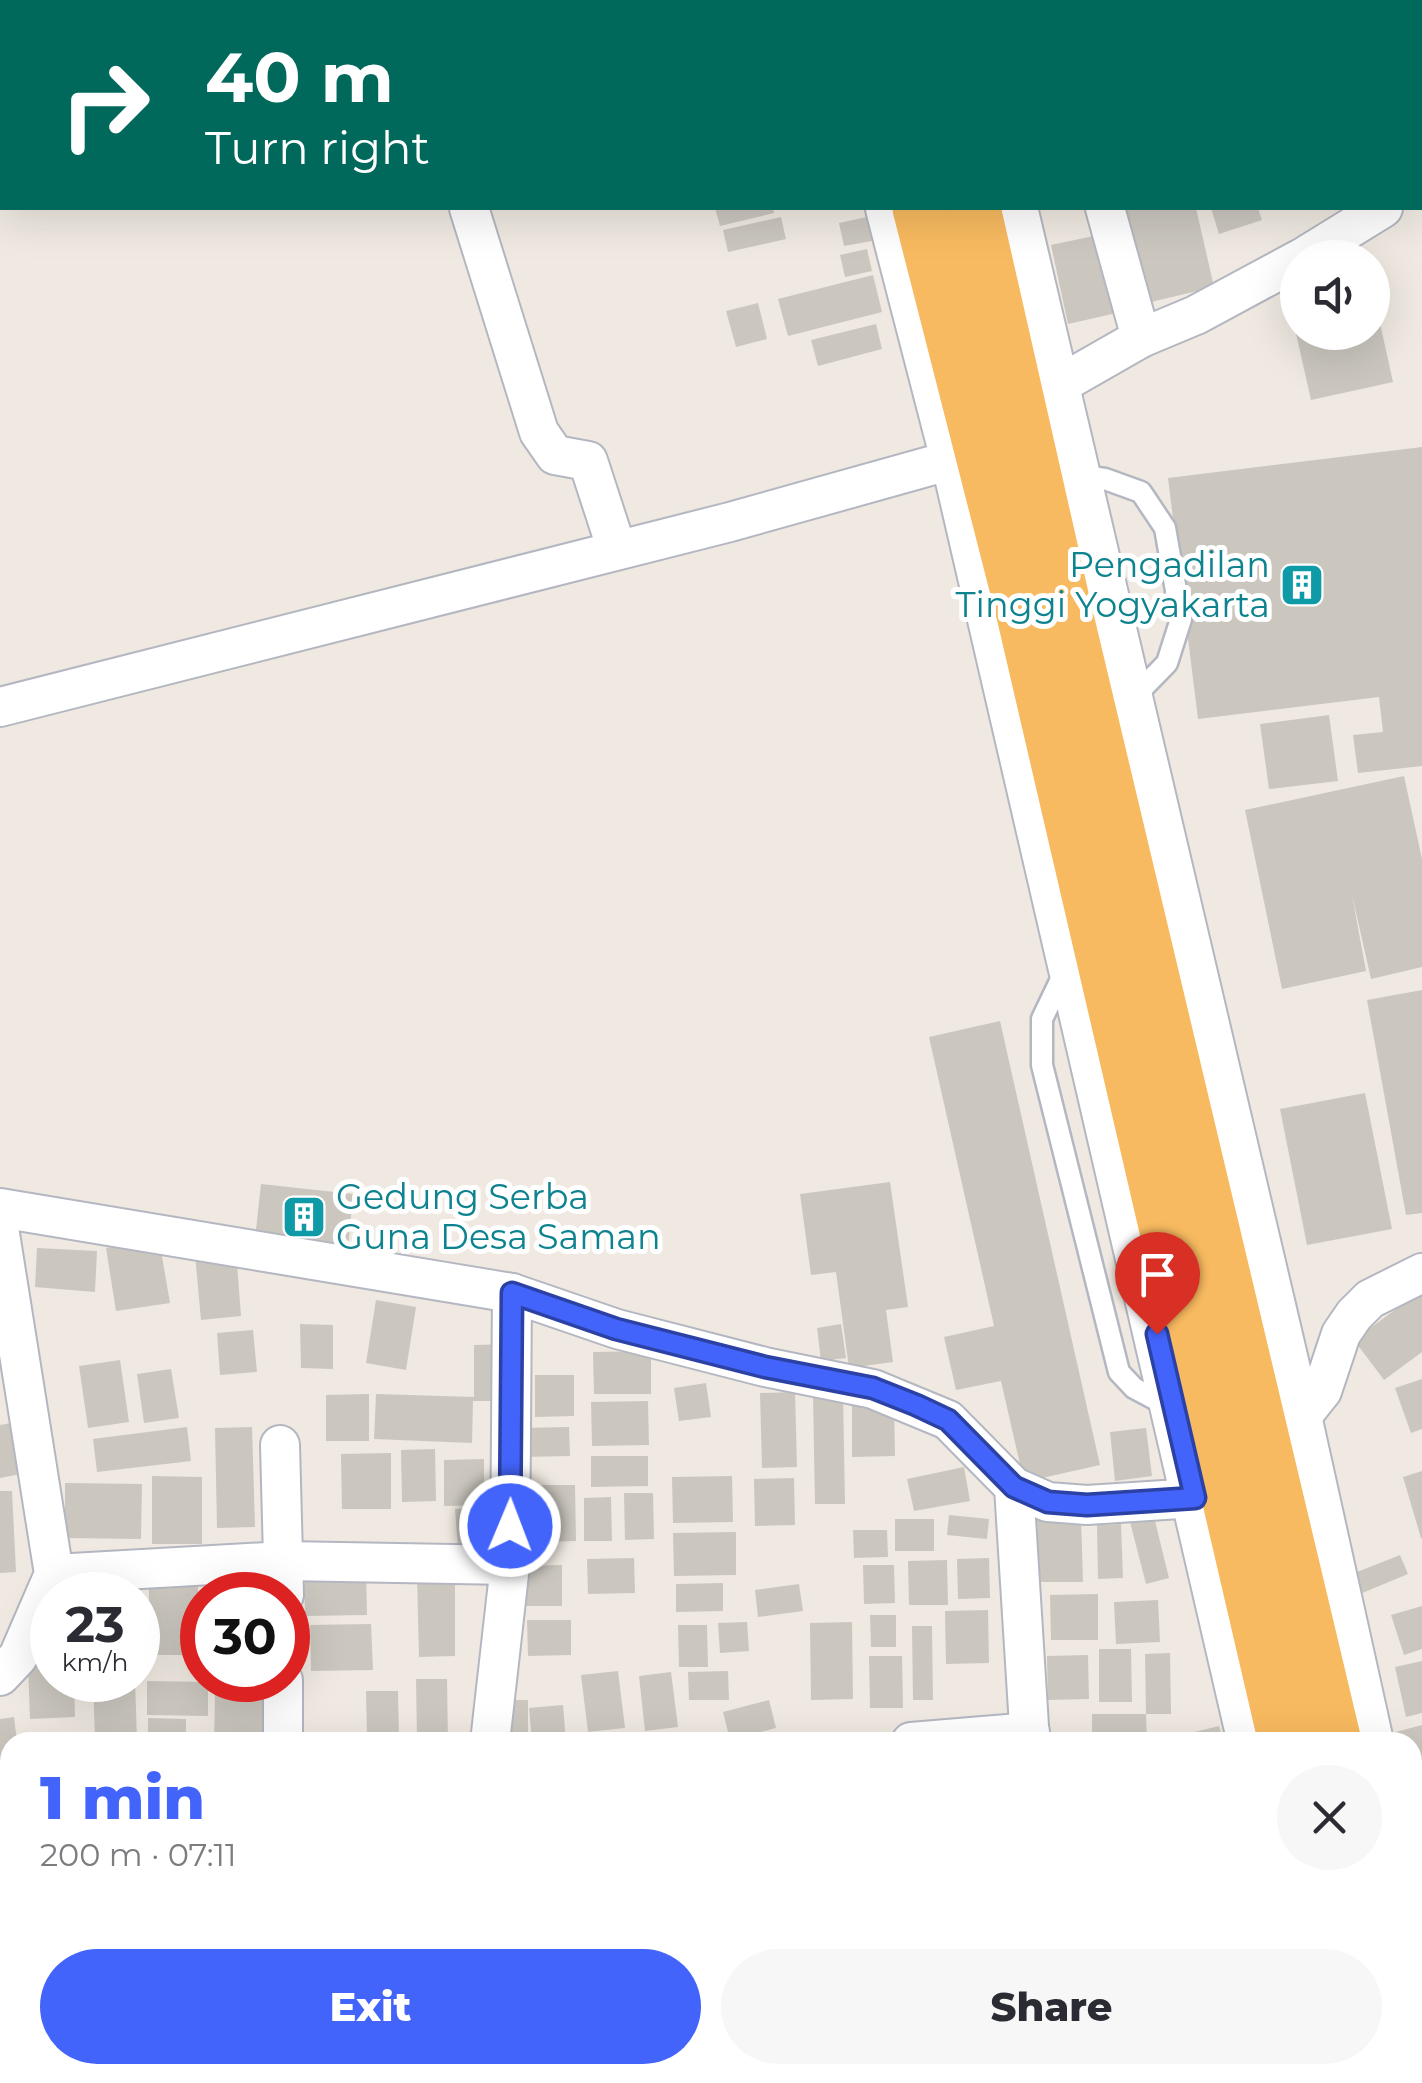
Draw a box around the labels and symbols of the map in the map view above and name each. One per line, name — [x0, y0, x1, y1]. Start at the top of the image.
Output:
place label: Pengadilan Tinggi Yogyakarta — [956, 543, 1270, 626]
building icon: Pengadilan Tinggi Yogyakarta — [1279, 562, 1325, 608]
place label: Gedung Serba Guna Desa Saman — [336, 1175, 661, 1258]
building icon: Gedung Serba Guna Desa Saman — [281, 1194, 327, 1240]
pin — [1115, 1232, 1200, 1335]
position arrow — [458, 1474, 562, 1578]
speed limit sign: 30 — [180, 1572, 310, 1702]

